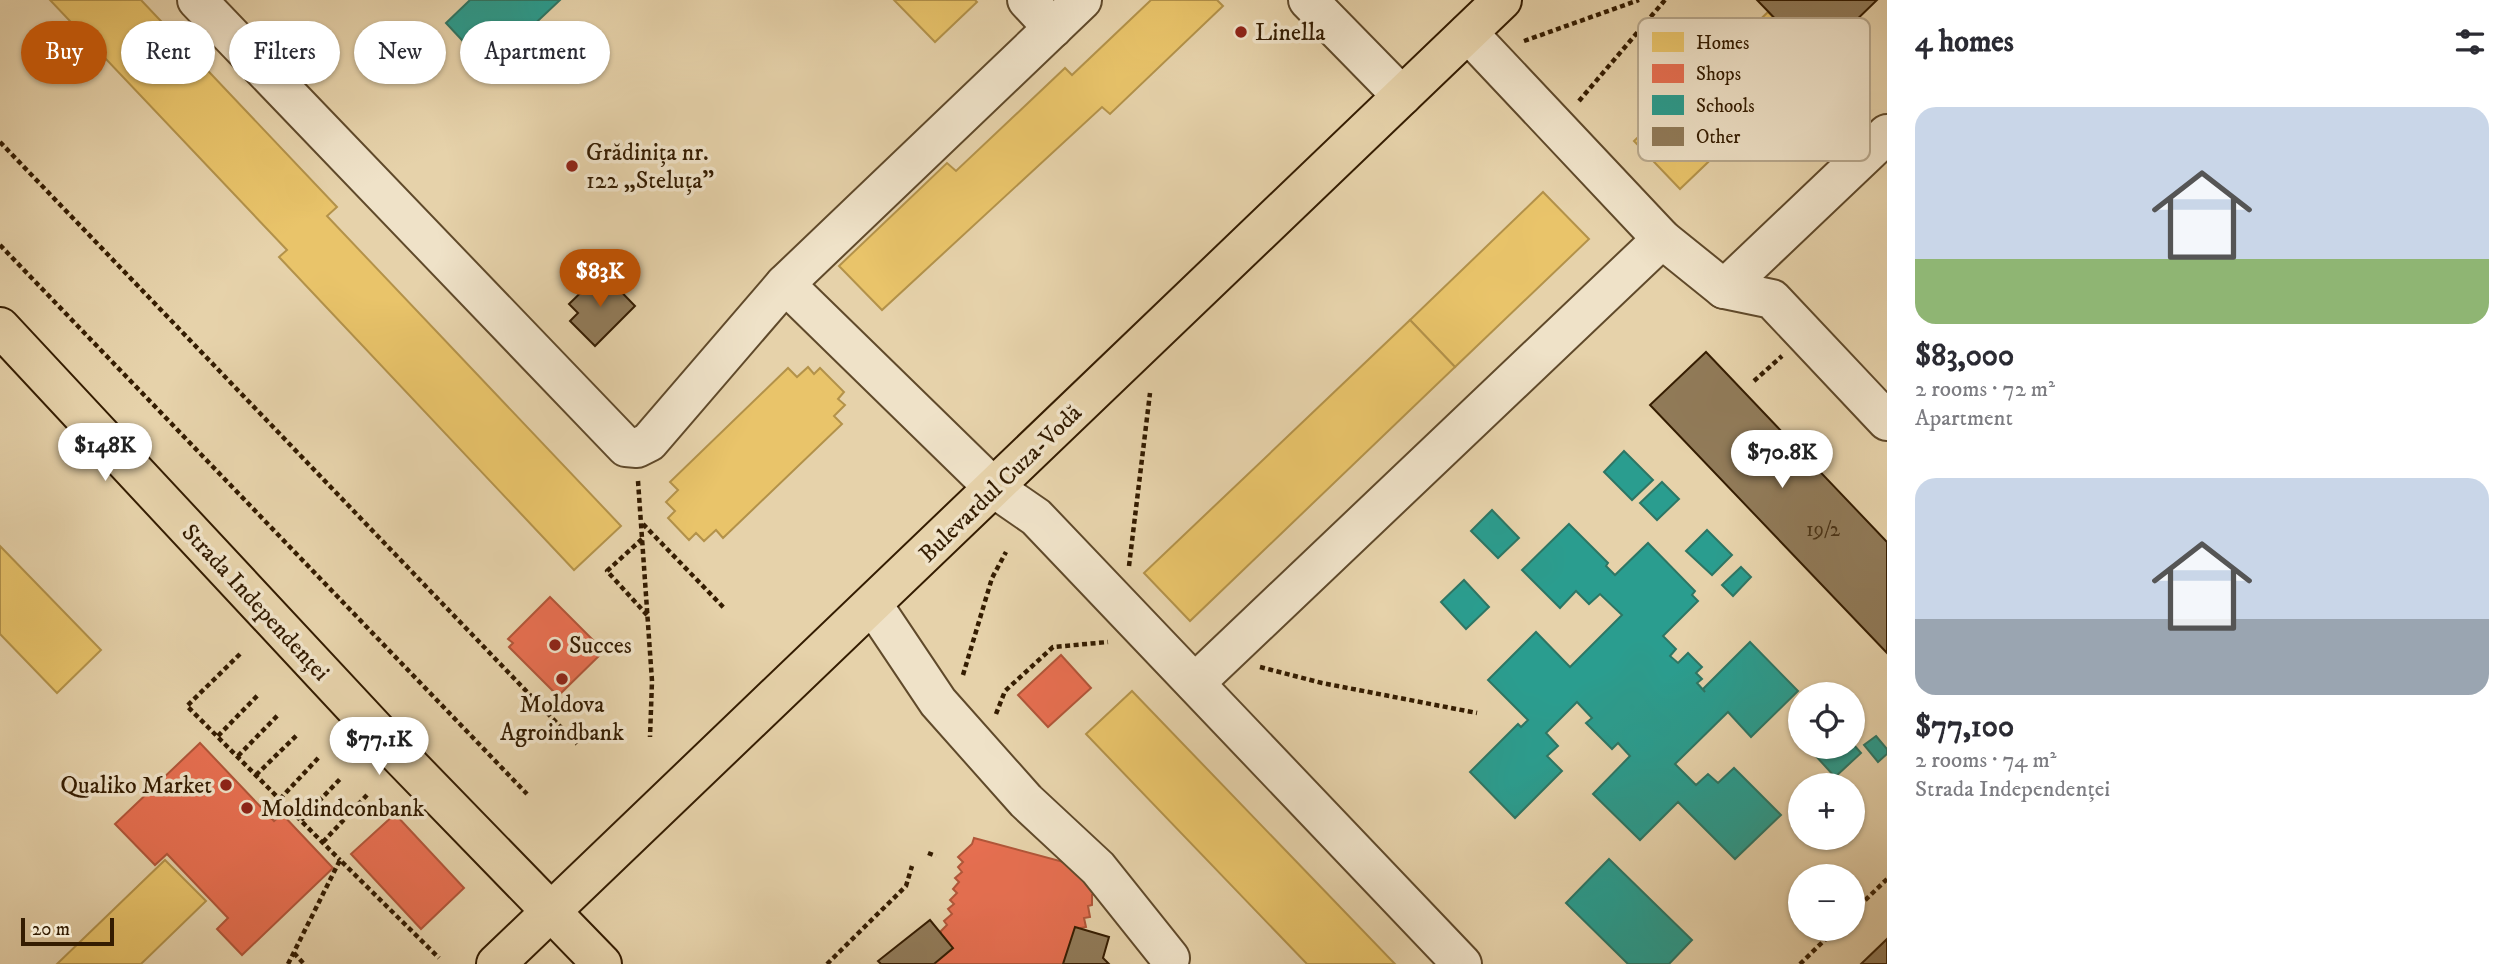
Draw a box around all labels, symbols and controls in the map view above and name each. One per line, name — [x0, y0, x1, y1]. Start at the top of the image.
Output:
place label: Linella — [1255, 18, 1326, 48]
legend — [1638, 18, 1870, 161]
chip: Buy — [21, 21, 107, 84]
chip: Rent — [121, 21, 215, 84]
chip: Filters — [229, 21, 340, 84]
chip: New — [354, 21, 446, 84]
chip: Apartment — [460, 21, 610, 84]
icon: filters — [2451, 23, 2489, 61]
marker: Linella — [1233, 24, 1249, 40]
text: 4 homes — [1915, 24, 2014, 61]
text: Homes — [1696, 32, 1749, 55]
text: Shops — [1696, 63, 1741, 86]
text: Schools — [1696, 95, 1755, 118]
text: Other — [1696, 126, 1740, 149]
place label: Grădinița nr. 122 „Steluța” — [586, 138, 714, 196]
icon: home — [2139, 152, 2265, 278]
marker: Grădinița nr. 122 „Steluța” — [564, 158, 580, 174]
pin: $83K — [559, 250, 641, 309]
text: $83K — [576, 257, 624, 286]
text: $83,000 — [1915, 338, 2014, 375]
text: 2 rooms · 72 m² — [1915, 375, 2055, 404]
street label: Bulevardul Cuza-Vodă — [913, 398, 1089, 569]
text: Apartment — [1915, 404, 2013, 433]
pin: $148K — [56, 424, 154, 483]
pin: $70.8K — [1725, 430, 1839, 490]
text: $148K — [74, 431, 136, 460]
text: $70.8K — [1747, 438, 1817, 467]
house number: 19/2 — [1806, 517, 1841, 543]
street label: Strada Independenței — [175, 518, 336, 687]
icon: home — [2139, 523, 2265, 649]
place label: Succes — [569, 631, 632, 661]
marker: Succes — [547, 637, 563, 653]
marker: Moldova Agroindbank — [554, 671, 570, 687]
map controls — [1788, 682, 1865, 941]
button: locate — [1788, 682, 1865, 759]
place label: Moldova Agroindbank — [500, 690, 624, 748]
text: $77,100 — [1915, 709, 2014, 746]
pin: $77.1K — [322, 718, 436, 777]
text: $77.1K — [346, 725, 412, 754]
text: 2 rooms · 74 m² — [1915, 746, 2056, 775]
place label: Qualiko Market — [60, 771, 212, 801]
button: + — [1788, 773, 1865, 850]
text: Strada Independenței — [1915, 775, 2110, 804]
marker: Qualiko Market — [218, 777, 234, 793]
place label: Moldindconbank — [261, 794, 425, 824]
marker: Moldindconbank — [239, 800, 255, 816]
button: − — [1788, 864, 1865, 941]
scale bar — [21, 915, 114, 947]
text: 20 m — [32, 918, 70, 941]

